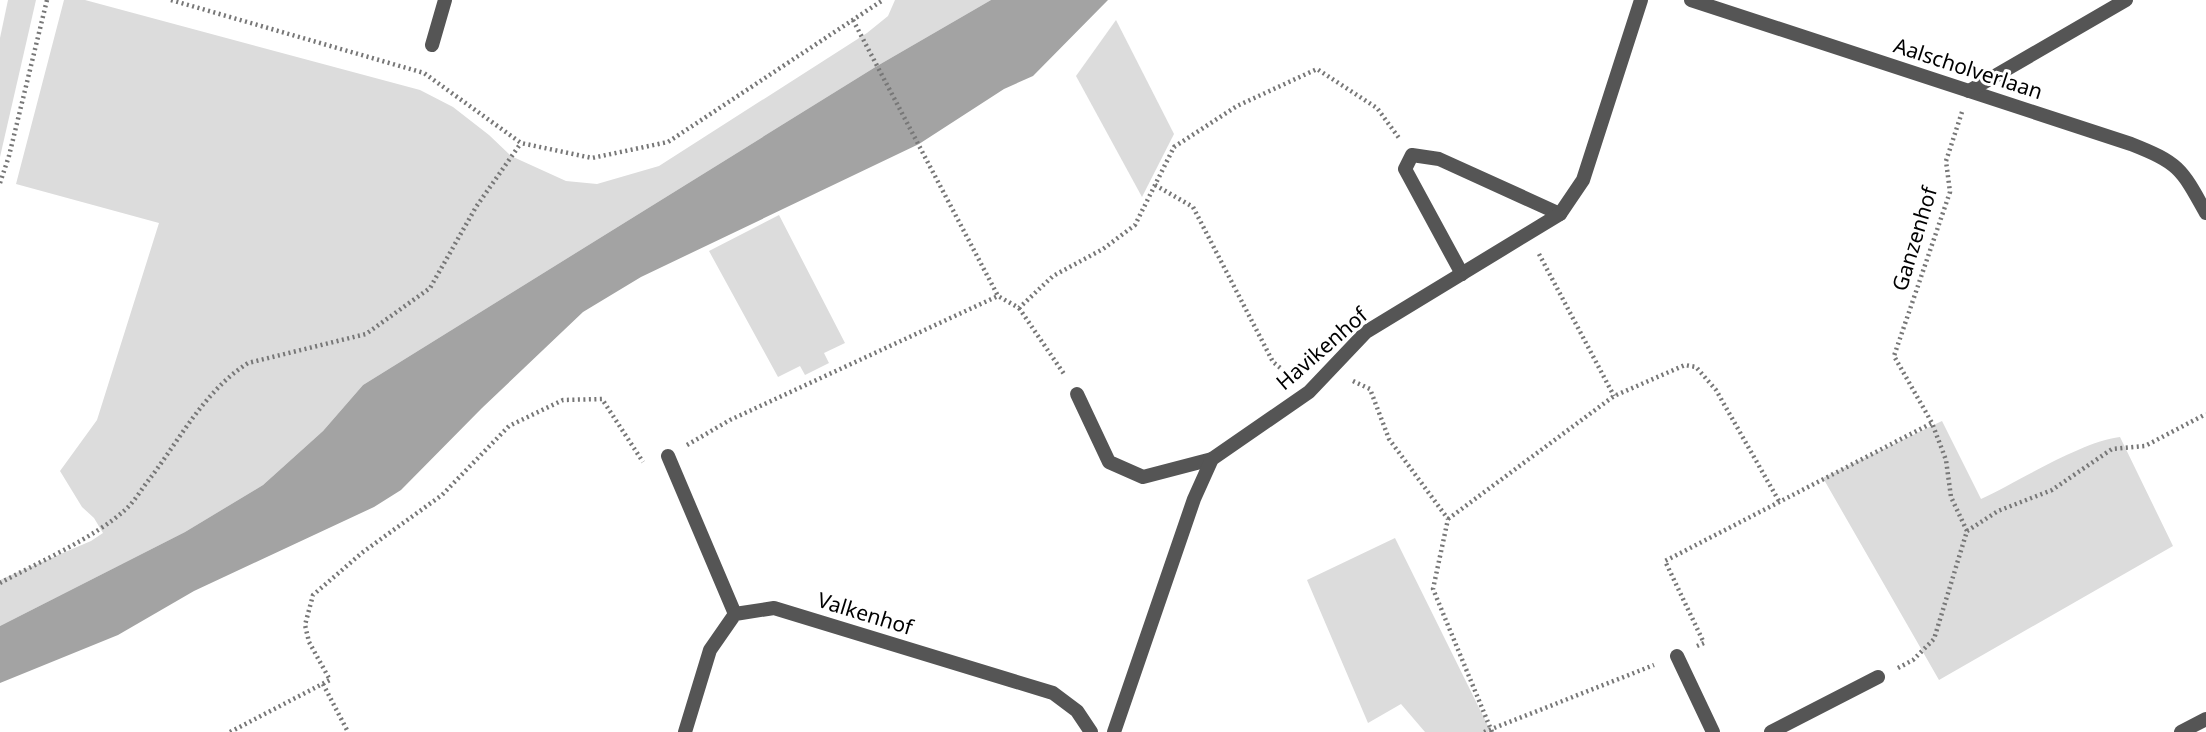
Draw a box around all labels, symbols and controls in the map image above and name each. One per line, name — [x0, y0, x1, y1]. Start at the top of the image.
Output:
street label: Aalscholverlaan — [1890, 31, 2046, 105]
street label: Ganzenhof — [1885, 181, 1944, 294]
street label: Havikenhof — [1270, 300, 1374, 396]
street label: Valkenhof — [814, 585, 918, 641]

